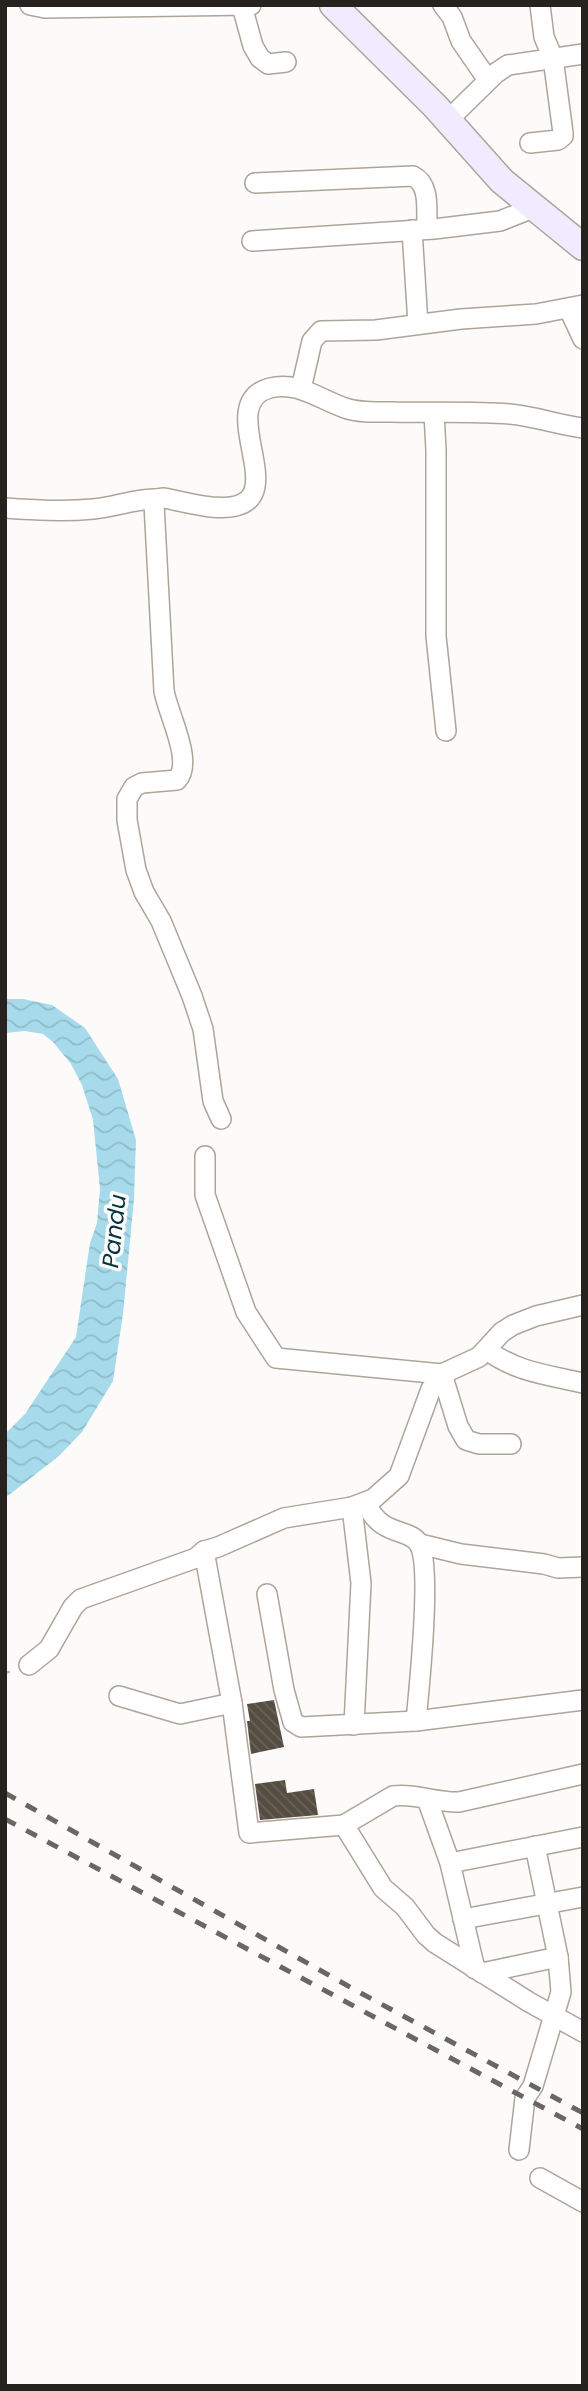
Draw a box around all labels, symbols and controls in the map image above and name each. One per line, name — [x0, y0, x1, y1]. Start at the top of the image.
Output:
water label: Pandu — [94, 1193, 134, 1269]

